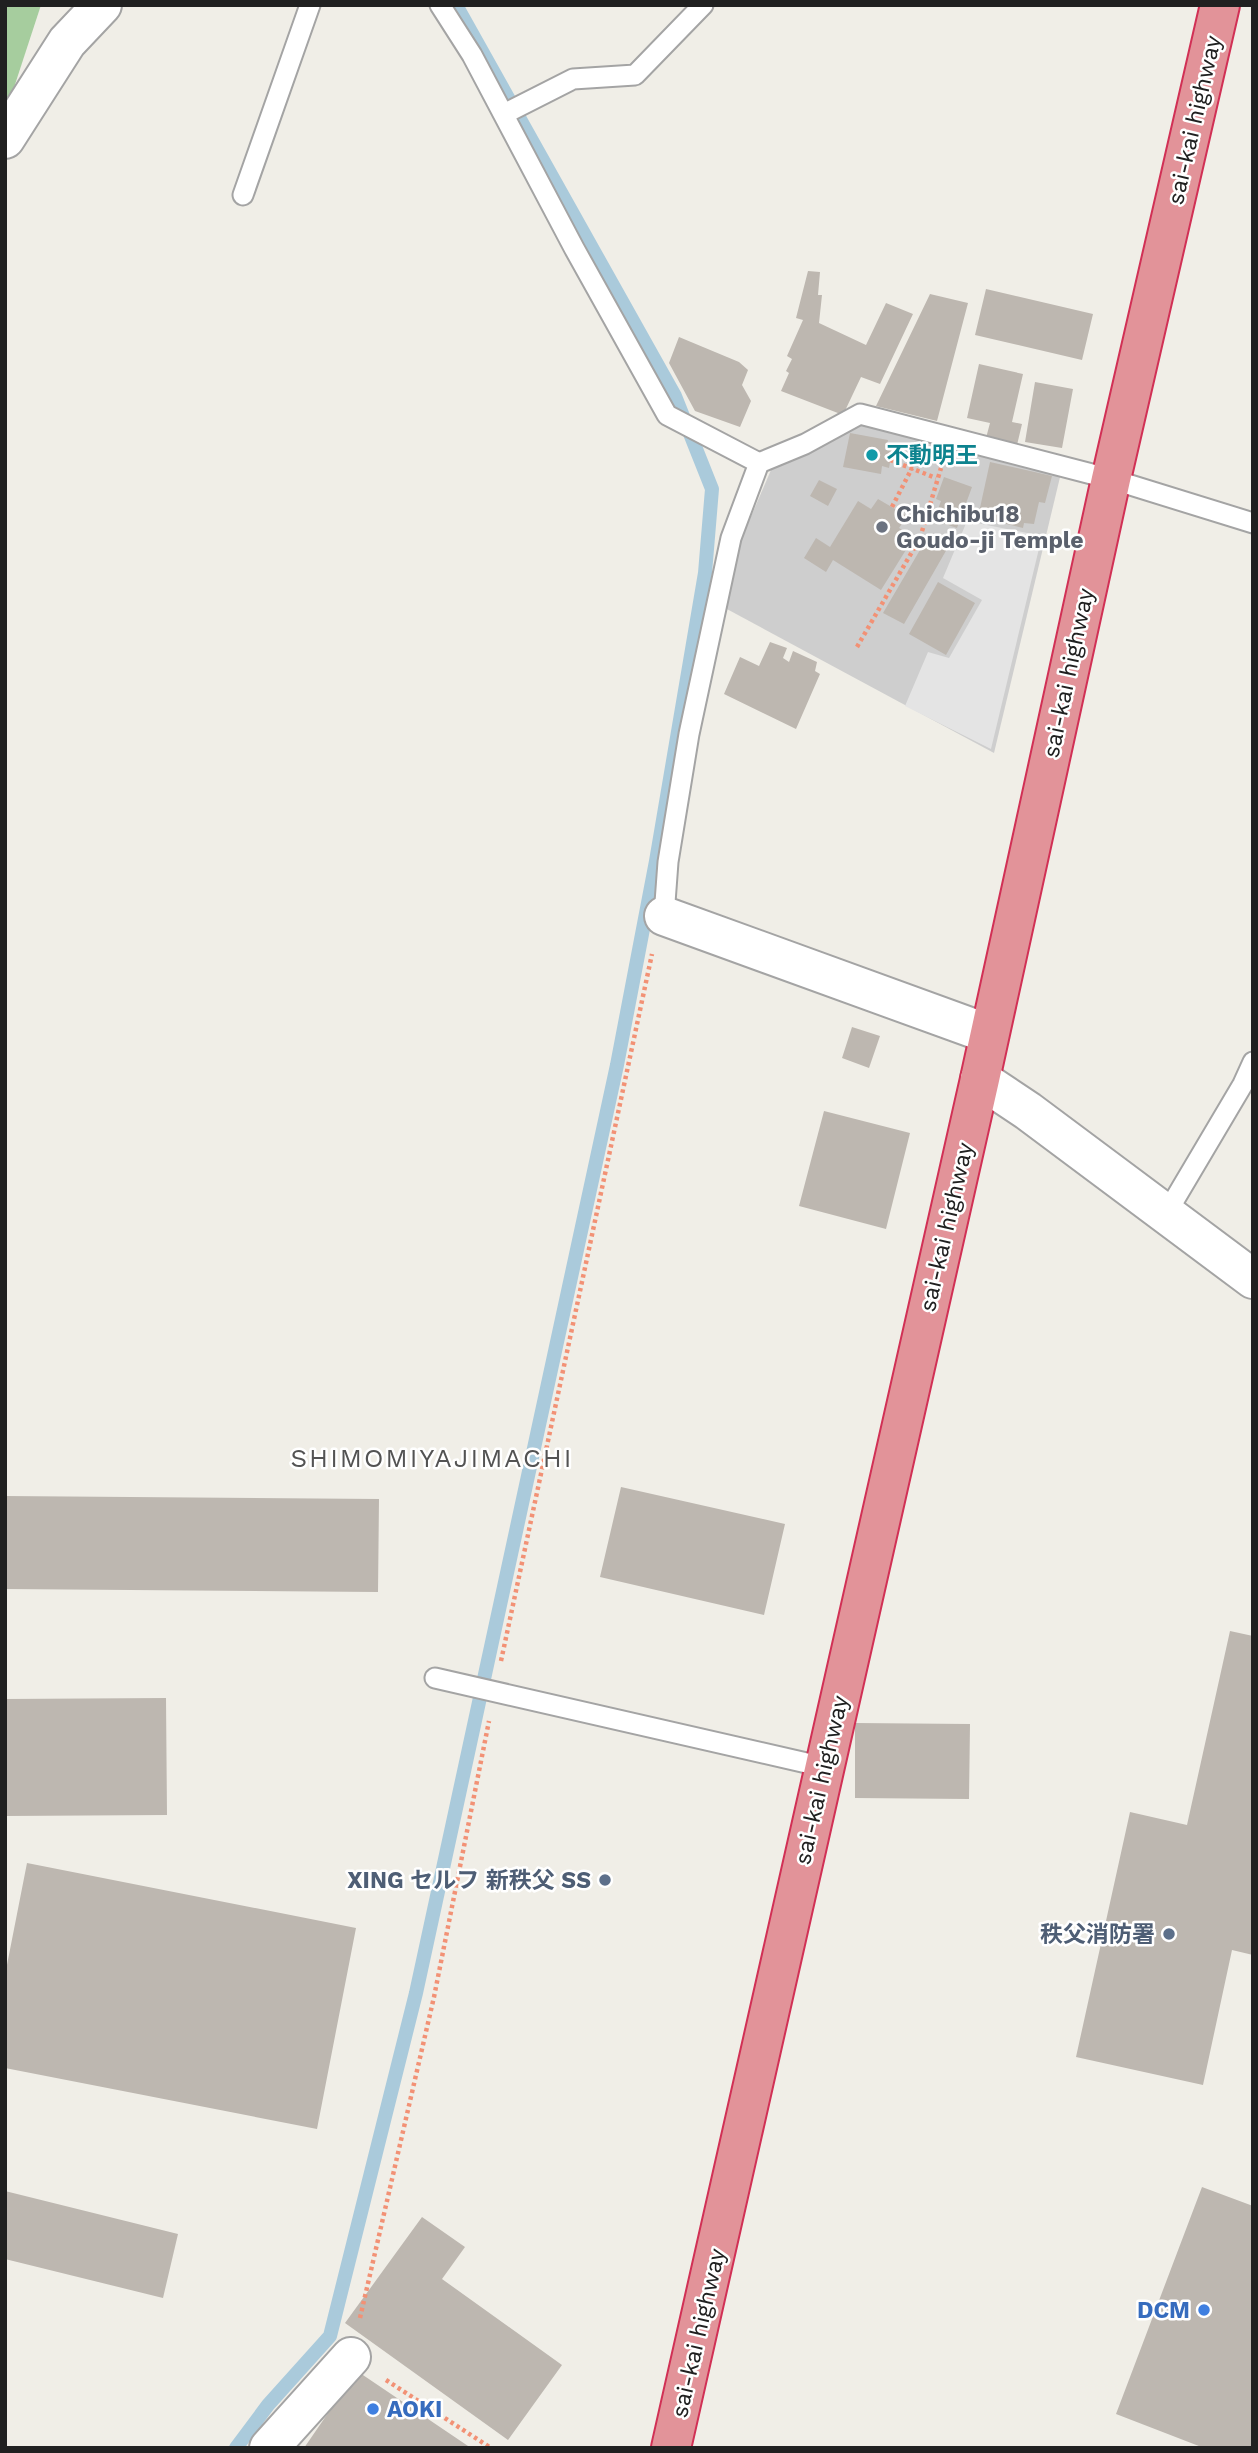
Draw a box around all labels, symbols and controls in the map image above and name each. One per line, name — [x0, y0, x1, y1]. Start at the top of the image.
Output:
street label: sai-kai highway — [1162, 33, 1227, 207]
place label: 不動明王 — [886, 442, 978, 469]
marker: 不動明王 — [864, 447, 880, 463]
place label: Chichibu18 Goudo-ji Temple — [896, 501, 1084, 554]
marker: Chichibu18 Goudo-ji Temple — [874, 519, 890, 535]
street label: sai-kai highway — [1037, 586, 1100, 760]
street label: sai-kai highway — [914, 1140, 979, 1314]
district label: SHIMOMIYAJIMACHI — [290, 1443, 574, 1473]
street label: sai-kai highway — [789, 1693, 854, 1867]
place label: XING セルフ 新秩父 SS — [347, 1867, 591, 1894]
marker: XING セルフ 新秩父 SS — [597, 1872, 613, 1888]
place label: 秩父消防署 — [1040, 1921, 1155, 1948]
marker: 秩父消防署 — [1161, 1926, 1177, 1942]
street label: sai-kai highway — [666, 2246, 731, 2420]
place label: DCM — [1137, 2297, 1190, 2324]
marker: DCM — [1196, 2302, 1212, 2318]
place label: AOKI — [387, 2396, 442, 2423]
marker: AOKI — [365, 2401, 381, 2417]

